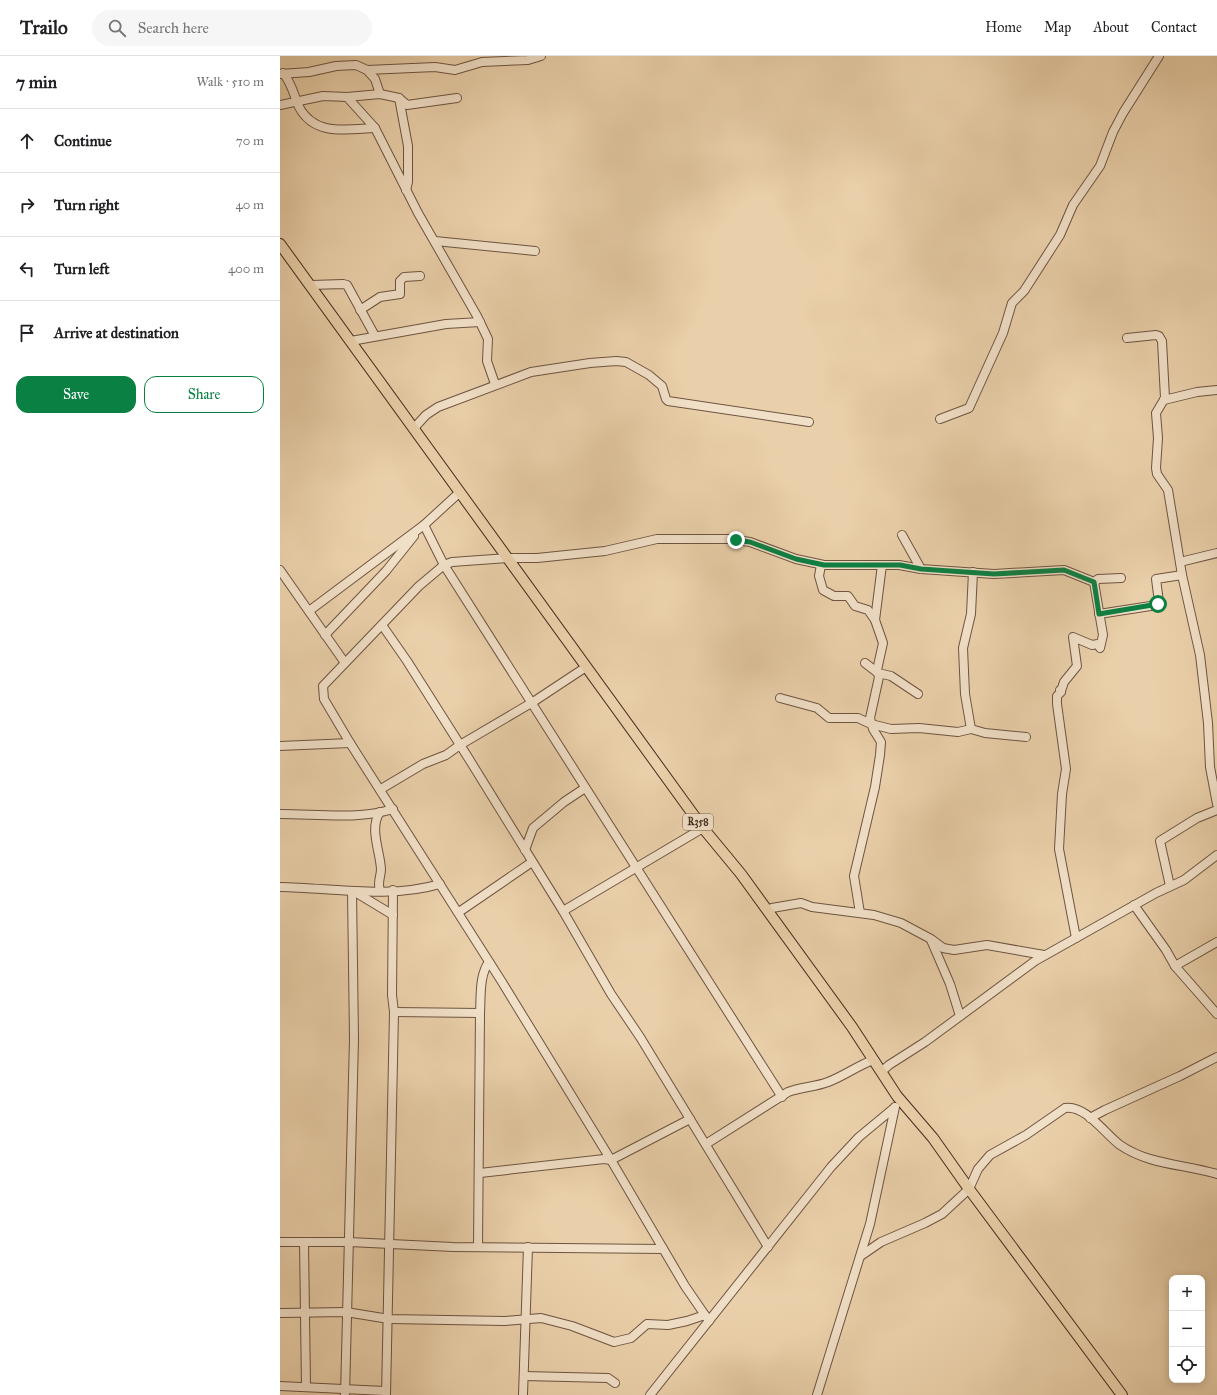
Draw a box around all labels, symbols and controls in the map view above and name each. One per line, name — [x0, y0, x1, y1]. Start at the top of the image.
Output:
search box — [92, 10, 372, 46]
text: Trailo — [20, 16, 68, 39]
icon: search — [106, 17, 128, 39]
text: Search here — [138, 19, 209, 37]
text: Home — [985, 19, 1022, 36]
text: Map — [1044, 19, 1071, 36]
text: About — [1093, 19, 1129, 36]
text: Contact — [1151, 19, 1197, 36]
text: 7 min — [16, 72, 57, 93]
text: Walk · 510 m — [196, 74, 264, 90]
icon: ahead — [16, 130, 38, 152]
text: Continue — [54, 132, 112, 150]
text: 70 m — [236, 133, 264, 149]
icon: right — [16, 194, 38, 216]
text: Turn right — [54, 196, 119, 214]
text: 40 m — [235, 197, 264, 213]
icon: left — [16, 258, 38, 280]
text: Turn left — [54, 260, 110, 278]
text: 400 m — [228, 261, 264, 277]
icon: arrive — [16, 322, 38, 344]
text: Arrive at destination — [54, 324, 179, 342]
button: Save — [16, 376, 136, 413]
button: Share — [144, 376, 264, 413]
route end — [727, 531, 745, 549]
route start — [1149, 595, 1167, 613]
road number: R358 — [683, 814, 713, 830]
map controls — [1169, 1275, 1205, 1383]
button: + — [1169, 1275, 1205, 1311]
button: − — [1169, 1311, 1205, 1347]
button: locate — [1169, 1347, 1205, 1383]

